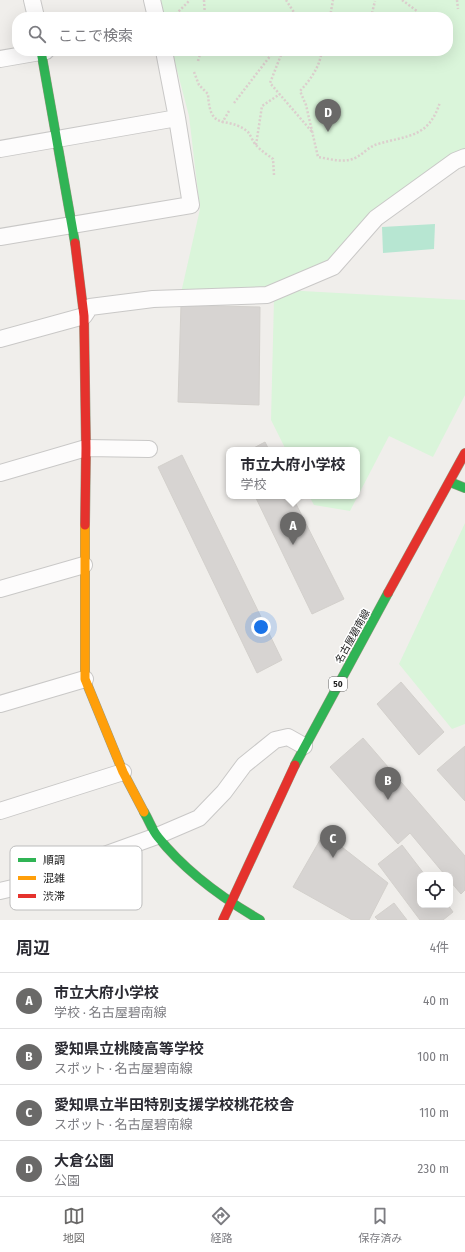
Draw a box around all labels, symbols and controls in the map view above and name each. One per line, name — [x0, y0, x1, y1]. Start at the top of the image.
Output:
search box — [12, 12, 453, 56]
icon: search — [26, 23, 48, 45]
text: ここで検索 — [58, 27, 133, 45]
pin: D — [315, 99, 341, 132]
popup — [226, 447, 360, 499]
text: 市立大府小学校 — [240, 456, 346, 474]
text: 学校 — [240, 477, 267, 492]
pin: A — [280, 512, 306, 545]
street label: 名古屋碧南線 — [333, 607, 373, 666]
your location — [251, 617, 271, 637]
road number: 50 — [329, 677, 347, 691]
pin: B — [375, 767, 401, 800]
pin: C — [320, 825, 346, 858]
legend — [10, 846, 142, 910]
text: 順調 — [43, 854, 65, 867]
text: 混雑 — [43, 872, 65, 885]
map controls — [417, 872, 453, 908]
button: locate — [417, 872, 453, 908]
text: 渋滞 — [43, 890, 65, 903]
text: 周辺 — [16, 938, 50, 959]
text: 4件 — [430, 940, 449, 955]
text: 市立大府小学校 — [54, 984, 159, 1002]
text: A — [25, 993, 33, 1008]
text: 40 m — [423, 993, 449, 1008]
text: 学校 · 名古屋碧南線 — [54, 1005, 167, 1020]
text: 愛知県立桃陵高等学校 — [54, 1040, 204, 1058]
text: B — [25, 1049, 33, 1064]
text: 100 m — [417, 1049, 449, 1064]
text: スポット · 名古屋碧南線 — [54, 1061, 193, 1076]
text: 愛知県立半田特別支援学校桃花校舎 — [54, 1096, 294, 1114]
text: C — [26, 1105, 32, 1120]
text: 110 m — [419, 1105, 449, 1120]
text: スポット · 名古屋碧南線 — [54, 1117, 193, 1132]
text: 大倉公園 — [54, 1152, 114, 1170]
text: D — [25, 1161, 33, 1176]
text: 230 m — [418, 1161, 449, 1176]
text: 公園 — [54, 1173, 80, 1188]
tab: 地図 — [63, 1205, 85, 1245]
tab: 経路 — [210, 1205, 232, 1245]
tab: 保存済み — [358, 1205, 402, 1245]

